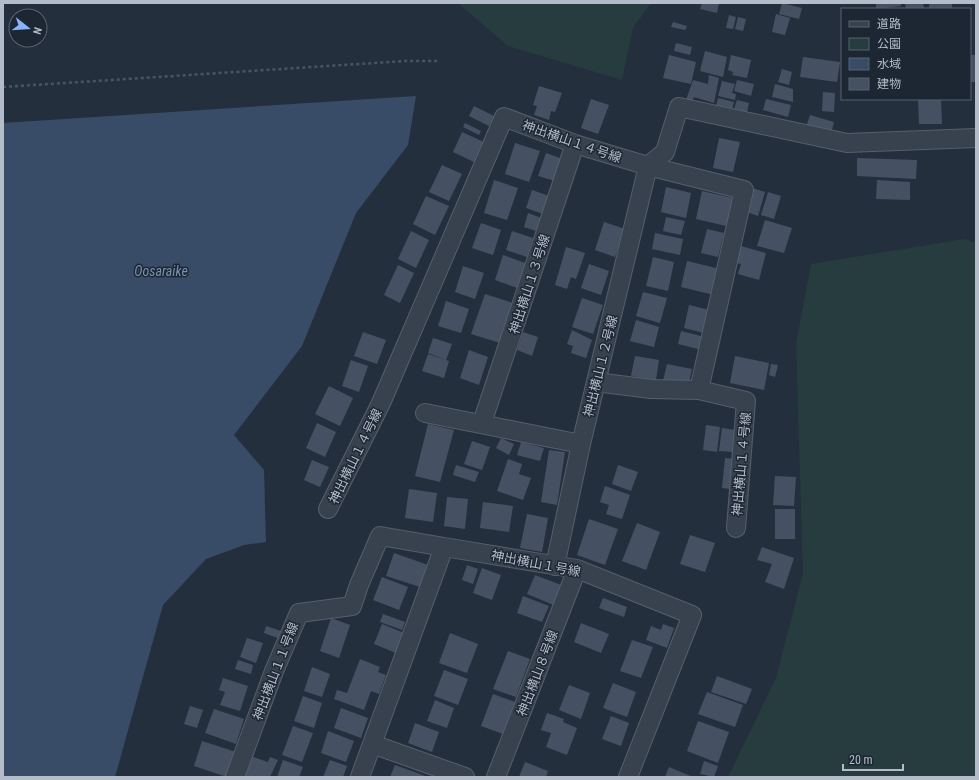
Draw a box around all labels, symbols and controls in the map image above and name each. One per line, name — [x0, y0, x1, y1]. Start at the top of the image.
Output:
north arrow — [8, 8, 48, 48]
legend — [841, 8, 971, 100]
text: 道路 — [877, 17, 901, 31]
text: N — [30, 26, 44, 36]
text: 公園 — [877, 37, 901, 51]
text: 水域 — [877, 57, 901, 71]
text: 建物 — [877, 77, 901, 91]
street label: 神出横山１４号線 — [520, 117, 623, 165]
street label: 神出横山１３号線 — [506, 232, 553, 336]
water label: Oosaraike — [134, 263, 188, 279]
street label: 神出横山１２号線 — [581, 314, 620, 418]
street label: 神出横山１４号線 — [326, 406, 385, 506]
street label: 神出横山１４号線 — [729, 412, 754, 517]
street label: 神出横山１号線 — [490, 547, 582, 580]
street label: 神出横山１１号線 — [250, 620, 301, 722]
street label: 神出横山８号線 — [514, 628, 561, 718]
scale bar — [843, 746, 903, 772]
text: 20 m — [849, 753, 873, 767]

